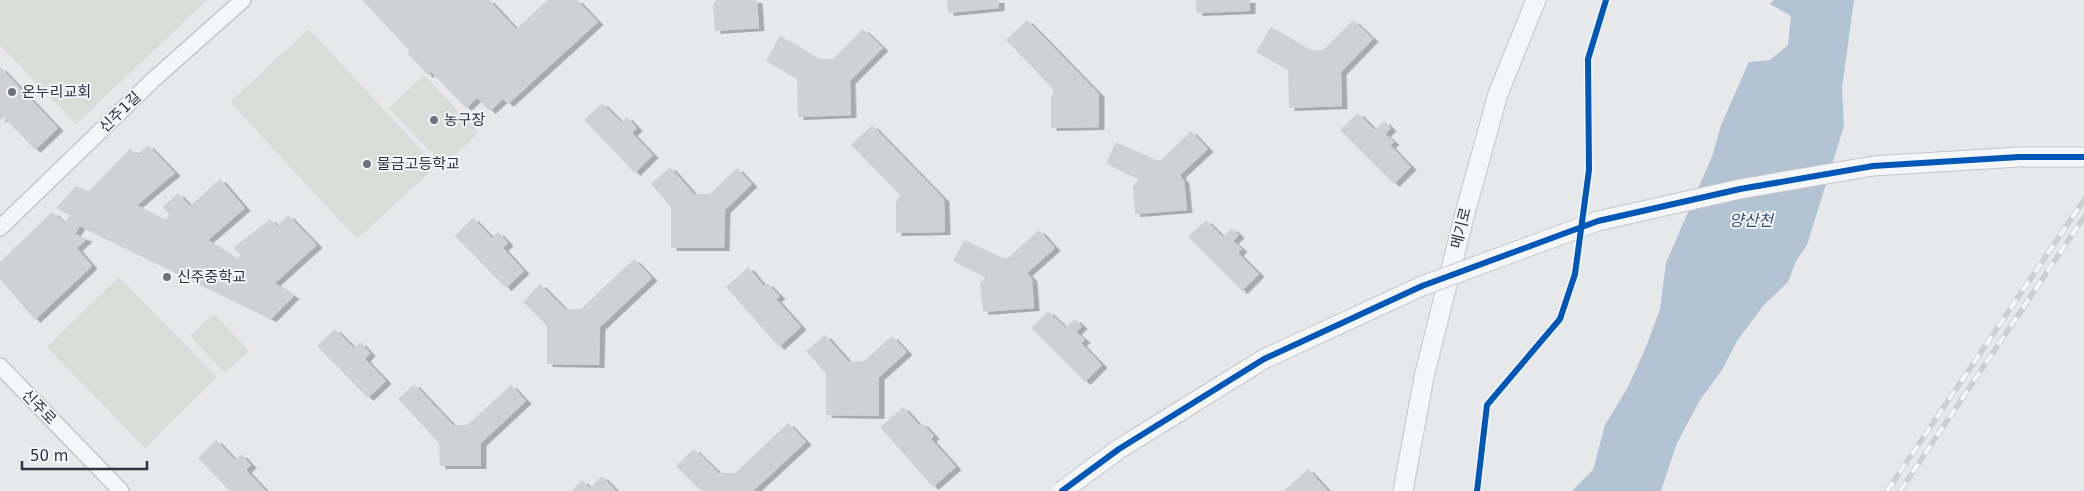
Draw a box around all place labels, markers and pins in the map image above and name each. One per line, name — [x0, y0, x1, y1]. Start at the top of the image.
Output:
place label: 온누리교회 — [22, 83, 91, 101]
marker: 온누리교회 — [6, 86, 18, 98]
place label: 농구장 — [444, 111, 486, 129]
marker: 농구장 — [428, 114, 440, 126]
place label: 물금고등학교 — [377, 155, 460, 173]
marker: 물금고등학교 — [361, 158, 373, 170]
place label: 신주중학교 — [177, 268, 246, 286]
marker: 신주중학교 — [161, 271, 173, 283]

